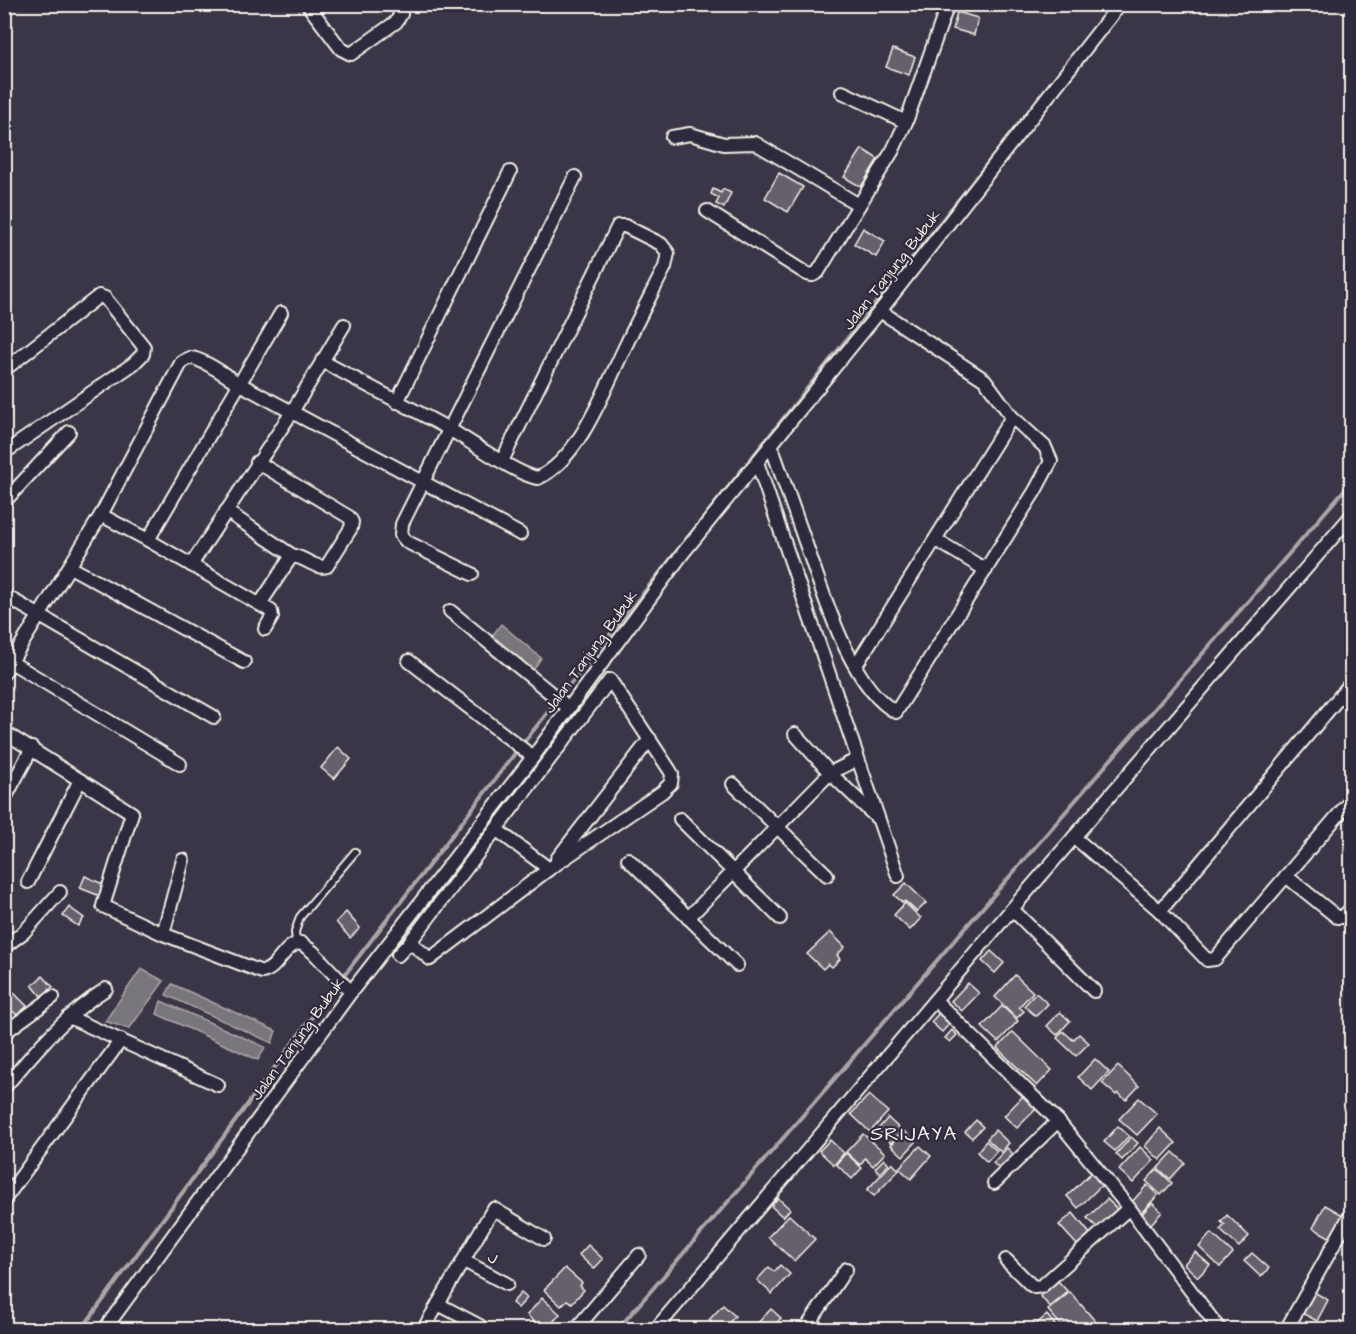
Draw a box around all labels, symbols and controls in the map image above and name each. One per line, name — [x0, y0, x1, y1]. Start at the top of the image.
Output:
street label: Jalan Tanjung Bubuk — [838, 204, 947, 335]
street label: Jalan Tanjung Bubuk — [538, 585, 644, 718]
street label: Jalan Tanjung Bubuk — [245, 972, 351, 1105]
district label: SRIJAYA — [870, 1120, 958, 1148]
street label: J — [484, 1246, 502, 1270]

